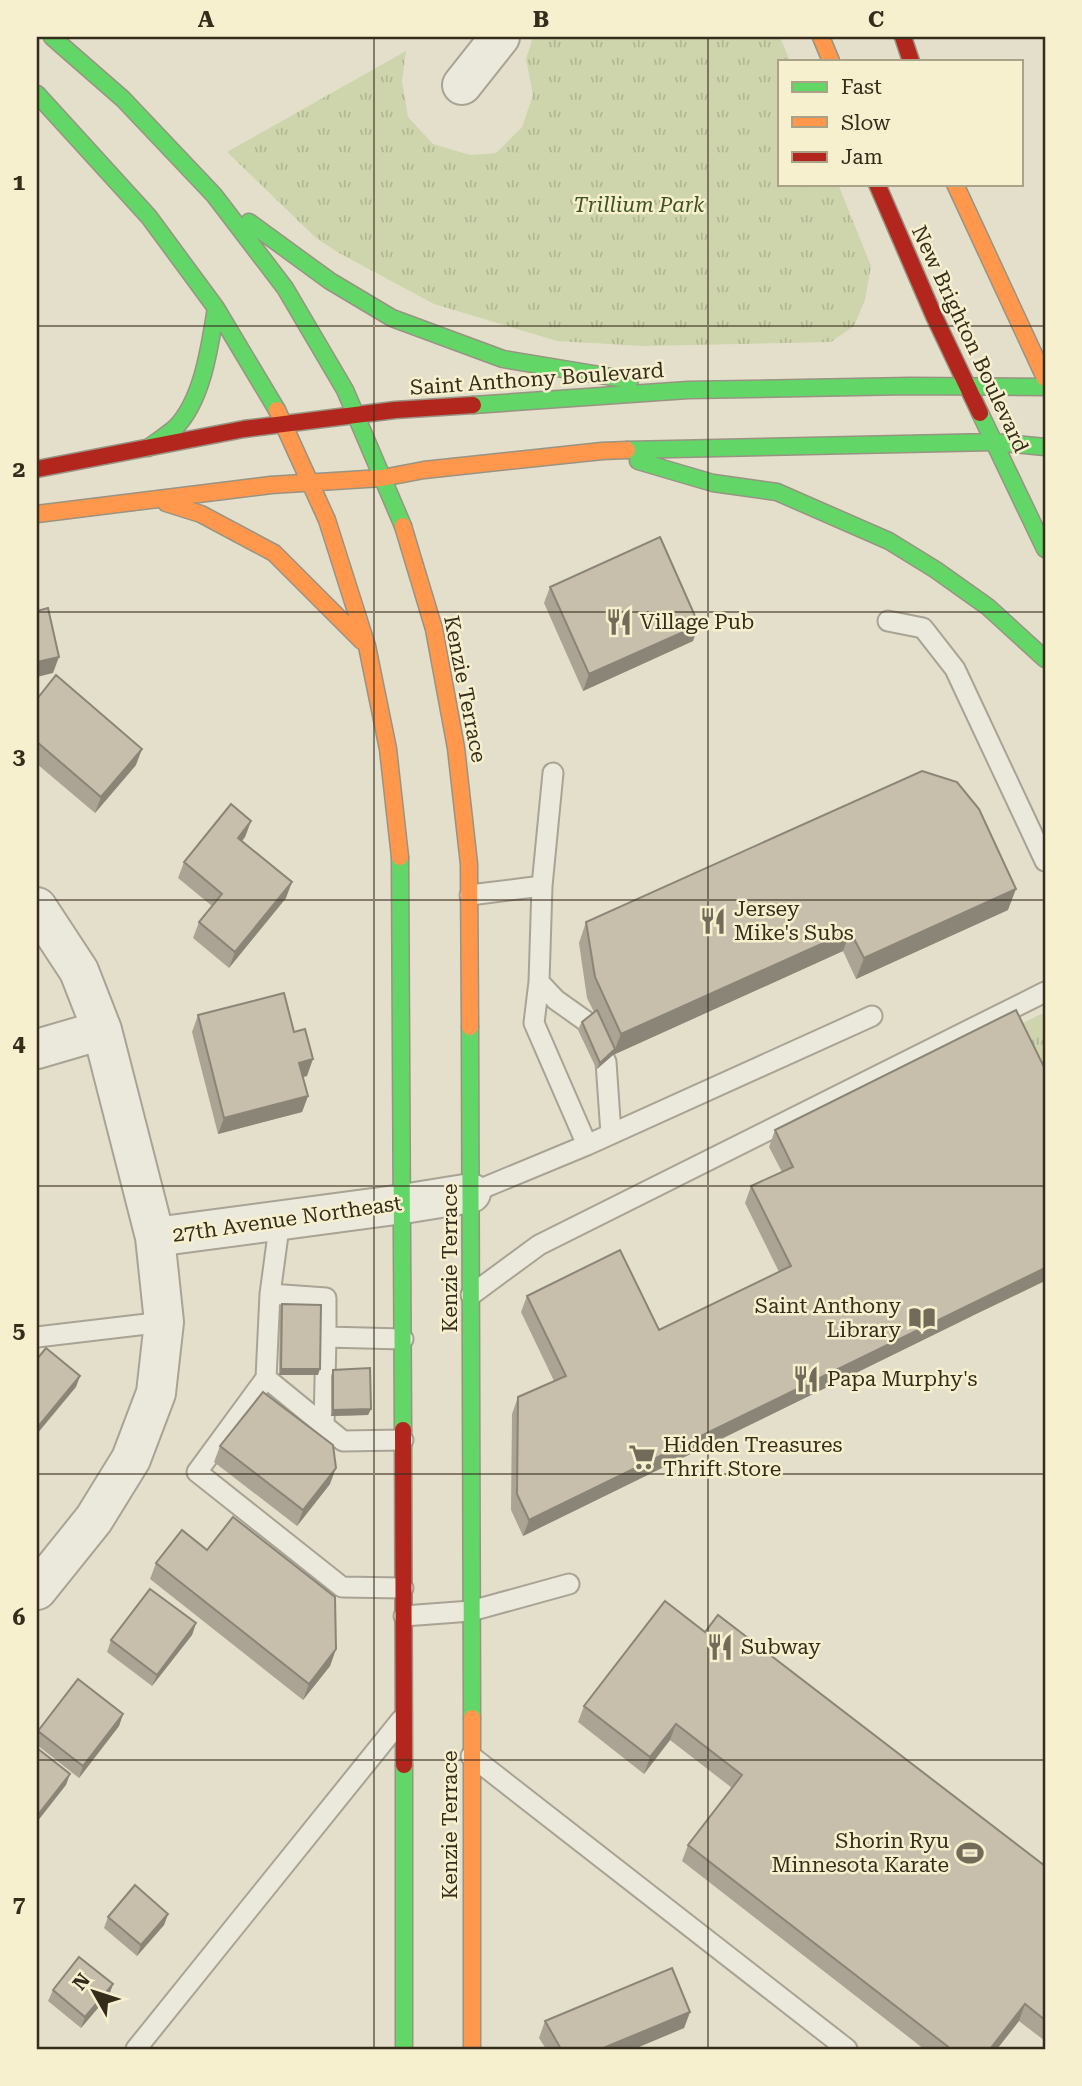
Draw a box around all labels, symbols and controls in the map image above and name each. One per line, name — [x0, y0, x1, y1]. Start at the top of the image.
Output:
text: A — [198, 6, 215, 33]
text: B — [533, 6, 549, 33]
text: C — [868, 6, 884, 33]
legend — [778, 60, 1023, 186]
text: Fast — [841, 75, 882, 99]
text: Slow — [841, 111, 891, 135]
text: Jam — [841, 145, 883, 169]
text: 1 — [13, 169, 26, 196]
park label: Trillium Park — [574, 193, 705, 217]
street label: New Brighton Boulevard — [907, 222, 1033, 457]
street label: Saint Anthony Boulevard — [409, 358, 665, 400]
text: 2 — [13, 456, 25, 483]
restaurant icon: Village Pub — [604, 607, 634, 637]
place label: Village Pub — [640, 610, 754, 634]
street label: Kenzie Terrace — [439, 614, 491, 764]
text: 3 — [13, 743, 26, 770]
place label: Jersey Mike's Subs — [734, 897, 854, 945]
restaurant icon: Jersey Mike's Subs — [698, 906, 728, 936]
text: 4 — [13, 1030, 26, 1057]
street label: Kenzie Terrace — [438, 1183, 462, 1333]
street label: 27th Avenue Northeast — [171, 1191, 403, 1247]
place label: Saint Anthony Library — [755, 1294, 902, 1342]
library icon: Saint Anthony Library — [907, 1303, 937, 1333]
text: 5 — [13, 1317, 26, 1344]
restaurant icon: Papa Murphy's — [791, 1364, 821, 1394]
place label: Papa Murphy's — [827, 1367, 978, 1391]
place label: Hidden Treasures Thrift Store — [663, 1433, 842, 1481]
supermarket icon: Hidden Treasures Thrift Store — [627, 1442, 657, 1472]
text: 6 — [13, 1604, 26, 1631]
restaurant icon: Subway — [705, 1632, 735, 1662]
place label: Subway — [741, 1635, 821, 1659]
street label: Kenzie Terrace — [438, 1750, 462, 1900]
place label: Shorin Ryu Minnesota Karate — [771, 1829, 949, 1877]
sports icon: Shorin Ryu Minnesota Karate — [955, 1838, 985, 1868]
text: 7 — [13, 1891, 26, 1918]
north arrow — [60, 1956, 130, 2026]
text: N — [68, 1968, 95, 1995]

